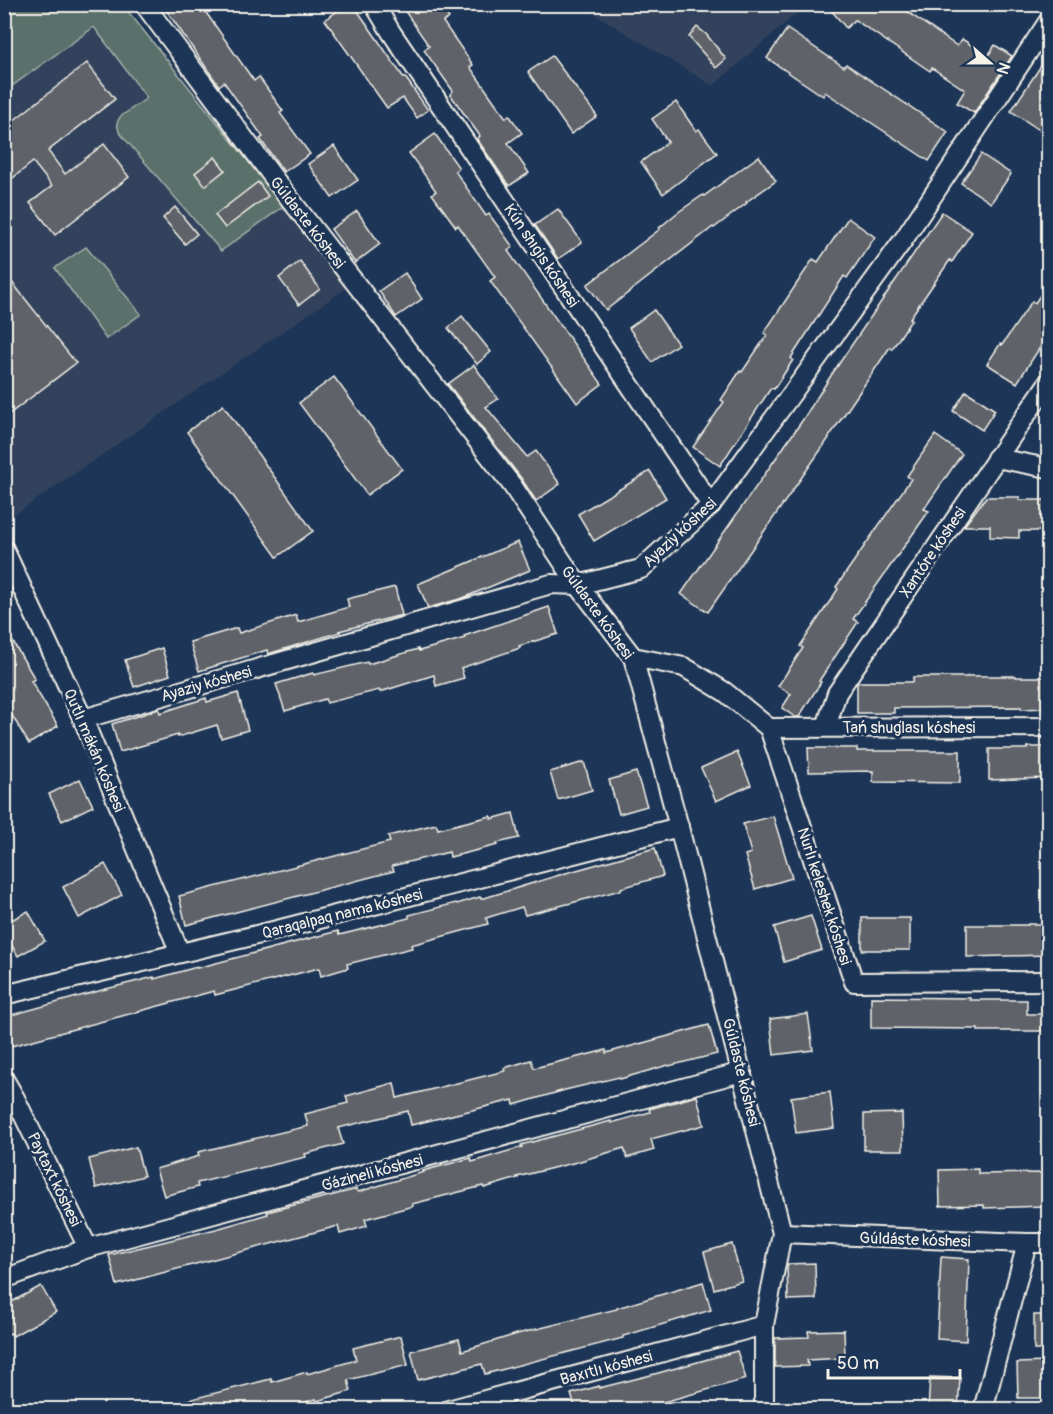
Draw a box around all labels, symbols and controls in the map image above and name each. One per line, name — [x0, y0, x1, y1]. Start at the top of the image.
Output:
north arrow — [960, 33, 1020, 93]
text: N — [992, 59, 1014, 77]
street label: Gúldaste kóshesi — [265, 173, 349, 273]
street label: Kún shıǵıs kóshesi — [499, 200, 583, 311]
street label: Ayaziy kóshesi — [639, 493, 721, 572]
street label: Xantóre kóshesi — [895, 503, 971, 602]
street label: Gúldaste kóshesi — [557, 562, 638, 663]
street label: Ayaziy kóshesi — [159, 661, 254, 706]
street label: Qutlı mákán kóshesi — [59, 686, 129, 815]
street label: Tań shuǵlası kóshesi — [843, 718, 976, 738]
street label: Nurlı keleshek kóshesi — [792, 825, 856, 968]
street label: Qaraqalpaq nama kóshesi — [260, 884, 425, 944]
street label: Gúldaste kóshesi — [718, 1016, 764, 1129]
street label: Paytaxt kóshesi — [23, 1129, 86, 1230]
street label: Ǵázineli kóshesi — [319, 1150, 425, 1196]
street label: Gúldáste kóshesi — [859, 1228, 971, 1252]
scale bar — [828, 1342, 960, 1380]
street label: Baxıtlı kóshesi — [558, 1346, 655, 1390]
text: 50 m — [837, 1352, 879, 1375]

